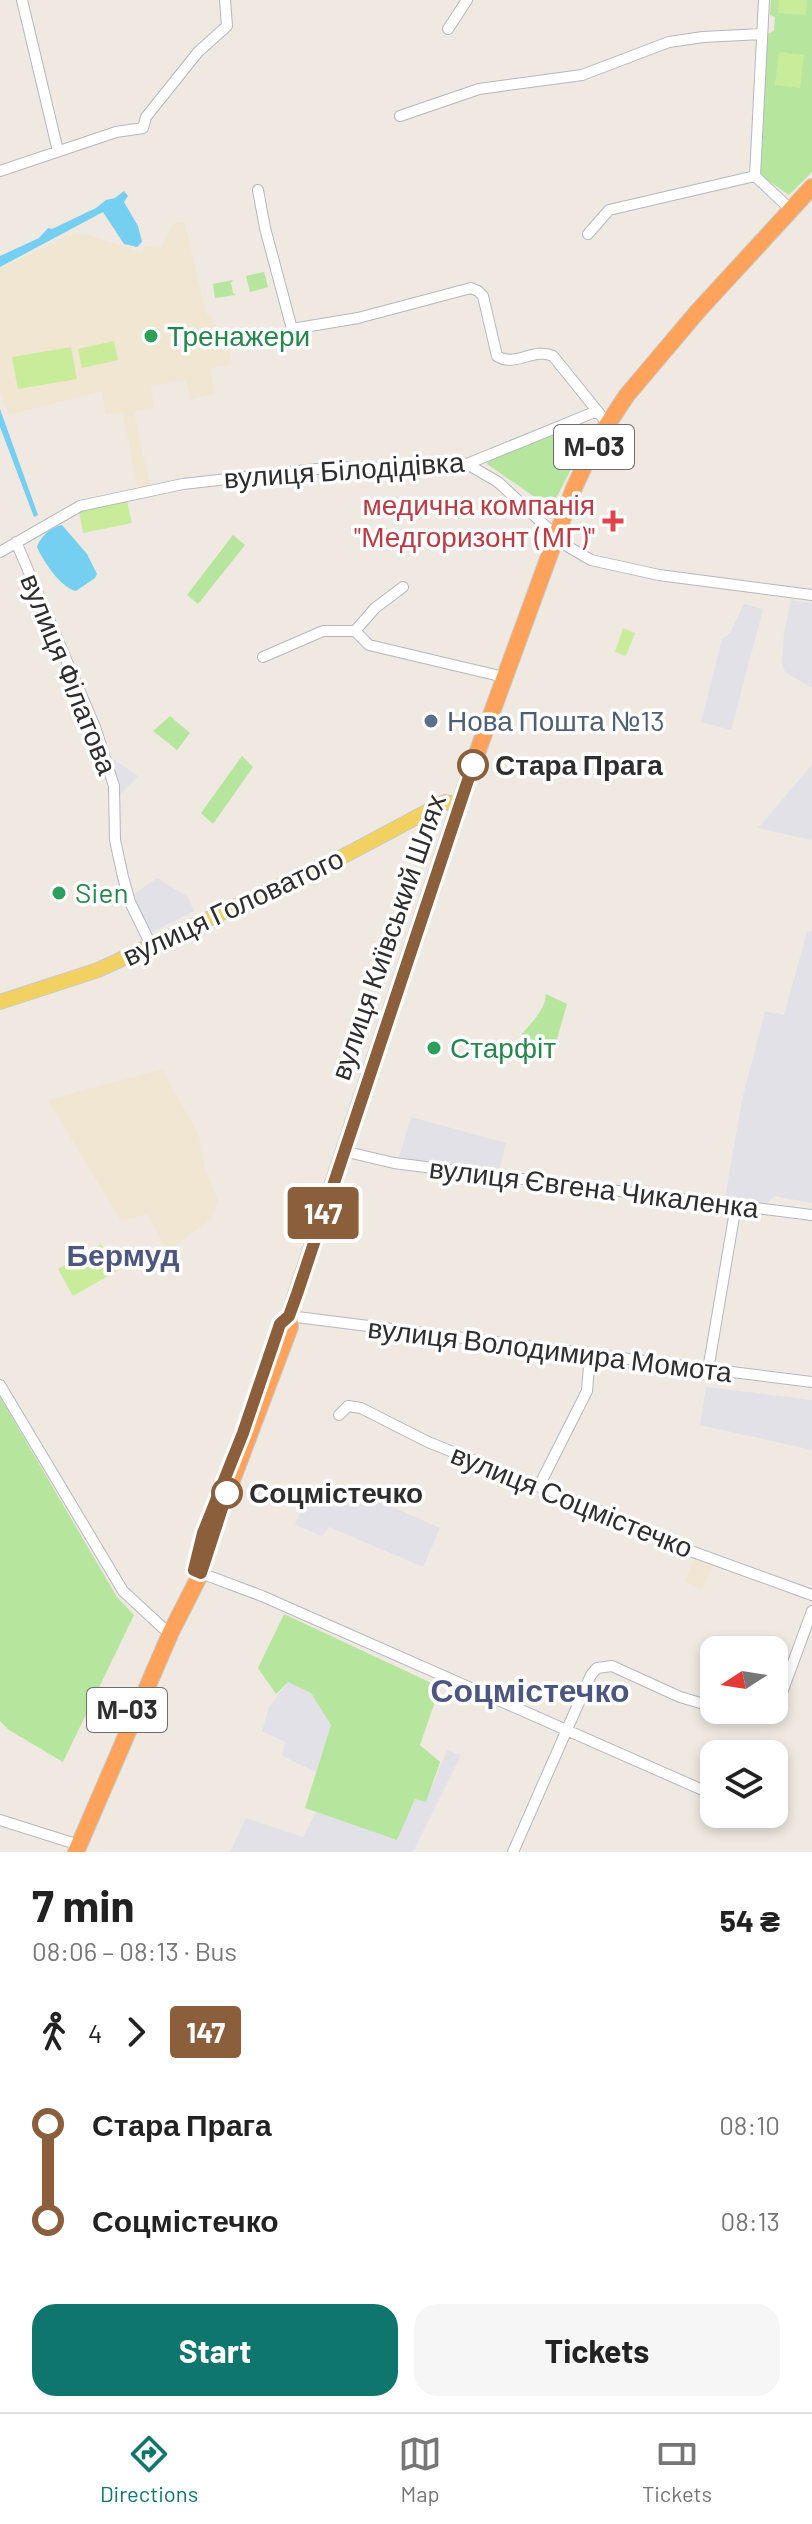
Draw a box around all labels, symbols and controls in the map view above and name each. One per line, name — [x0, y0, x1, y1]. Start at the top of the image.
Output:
place label: Тренажери — [167, 318, 310, 352]
marker: Тренажери — [142, 327, 160, 345]
road number: М-03 — [554, 425, 634, 469]
street label: вулиця Білодідівка — [223, 444, 466, 494]
place label: медична компанія "Медгоризонт (МГ)" — [354, 487, 595, 553]
marker: медична компанія "Медгоризонт (МГ)" — [602, 510, 624, 532]
street label: вулиця Філатова — [14, 568, 126, 779]
place label: Нова Пошта №13 — [447, 703, 665, 737]
marker: Нова Пошта №13 — [422, 712, 440, 730]
place label: Стара Прага — [495, 747, 663, 781]
marker: Стара Прага — [458, 750, 488, 780]
street label: вулиця Київський Шлях — [322, 789, 452, 1084]
street label: вулиця Головатого — [117, 840, 348, 972]
place label: Sien — [75, 875, 129, 909]
marker: Sien — [50, 884, 68, 902]
place label: Старфіт — [450, 1030, 556, 1064]
marker: Старфіт — [425, 1039, 443, 1057]
street label: вулиця Євгена Чикаленка — [427, 1150, 761, 1224]
line badge: 147 — [277, 1187, 369, 1239]
text: 147 — [304, 1196, 342, 1230]
district label: Бермуд — [67, 1236, 179, 1272]
street label: вулиця Володимира Момота — [366, 1310, 735, 1388]
street label: вулиця Соцмістечко — [447, 1436, 698, 1564]
place label: Соцмістечко — [249, 1475, 423, 1509]
marker: Соцмістечко — [212, 1478, 242, 1508]
north arrow — [700, 1636, 788, 1724]
map controls — [700, 1636, 788, 1828]
district label: Соцмістечко — [430, 1670, 630, 1709]
road number: М-03 — [87, 1688, 167, 1732]
button: layers — [700, 1740, 788, 1828]
text: 7 min — [32, 1878, 135, 1931]
text: 54 ₴ — [720, 1902, 780, 1938]
text: 08:06 – 08:13 · Bus — [32, 1935, 237, 1966]
icon: walk — [32, 2010, 76, 2054]
icon: forward — [114, 2010, 158, 2054]
text: 147 — [186, 2015, 225, 2049]
text: 4 — [88, 2017, 102, 2048]
text: Стара Прага — [92, 2106, 272, 2142]
text: 08:10 — [719, 2109, 780, 2140]
text: Соцмістечко — [92, 2202, 279, 2238]
text: 08:13 — [720, 2205, 780, 2236]
button: Start — [32, 2304, 398, 2396]
button: Tickets — [414, 2304, 780, 2396]
tab: Directions — [100, 2432, 198, 2506]
tab: Map — [398, 2432, 442, 2506]
tab: Tickets — [642, 2432, 712, 2506]

